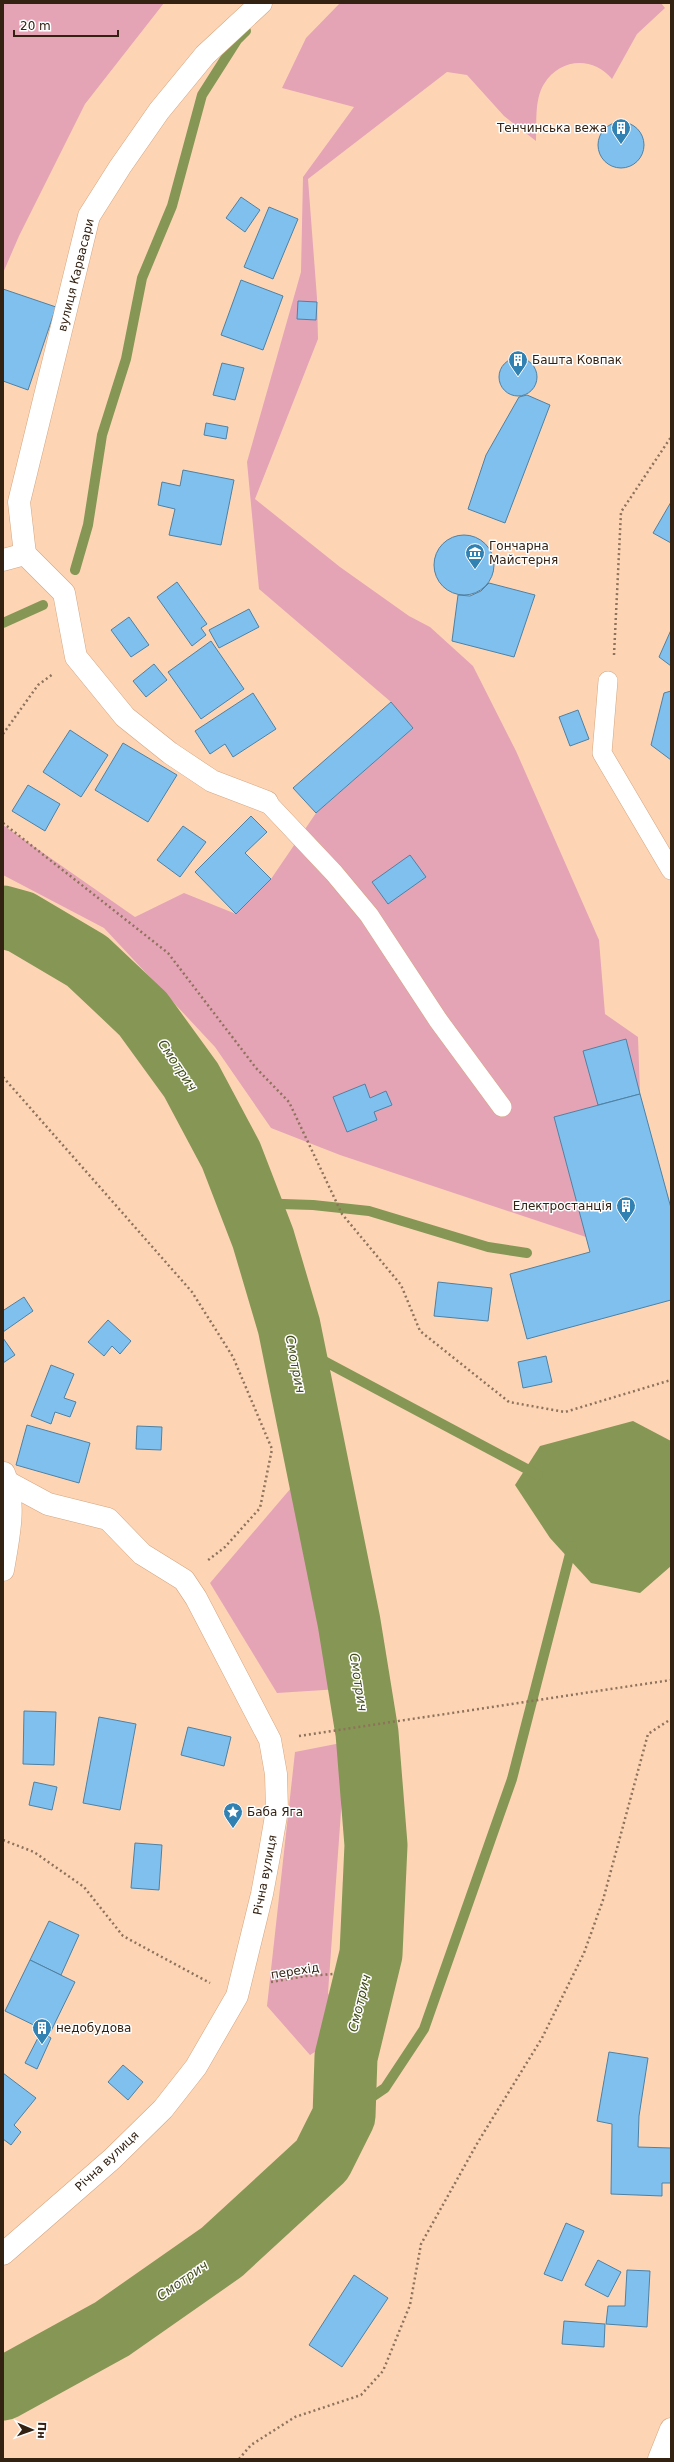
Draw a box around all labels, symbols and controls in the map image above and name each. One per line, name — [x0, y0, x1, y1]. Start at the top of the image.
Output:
scale bar — [14, 12, 118, 38]
text: 20 m — [20, 19, 51, 33]
building icon: Тенчинська вежа — [610, 117, 632, 145]
place label: Тенчинська вежа — [496, 121, 607, 135]
street label: вулиця Карвасари — [55, 217, 97, 333]
building icon: Башта Ковпак — [507, 349, 529, 377]
place label: Башта Ковпак — [532, 353, 622, 367]
place label: Гончарна Майстерня — [489, 539, 558, 567]
museum icon: Гончарна Майстерня — [464, 542, 486, 570]
water label: Смотрич — [155, 1037, 200, 1094]
building icon: Електростанція — [615, 1195, 637, 1223]
place label: Електростанція — [513, 1199, 612, 1213]
water label: Смотрич — [283, 1334, 309, 1395]
water label: Смотрич — [346, 1652, 371, 1713]
place icon: Баба Яга — [222, 1801, 244, 1829]
place label: Баба Яга — [247, 1805, 303, 1819]
street label: Річна вулиця — [250, 1834, 280, 1916]
street label: перехід — [270, 1960, 320, 1982]
water label: Смотрич — [345, 1972, 374, 2033]
building icon: недобудова — [31, 2017, 53, 2045]
place label: недобудова — [56, 2021, 131, 2035]
street label: Річна вулиця — [72, 2128, 142, 2194]
water label: Смотрич — [154, 2257, 211, 2303]
north arrow — [12, 2410, 52, 2450]
text: Пн — [35, 2422, 48, 2439]

